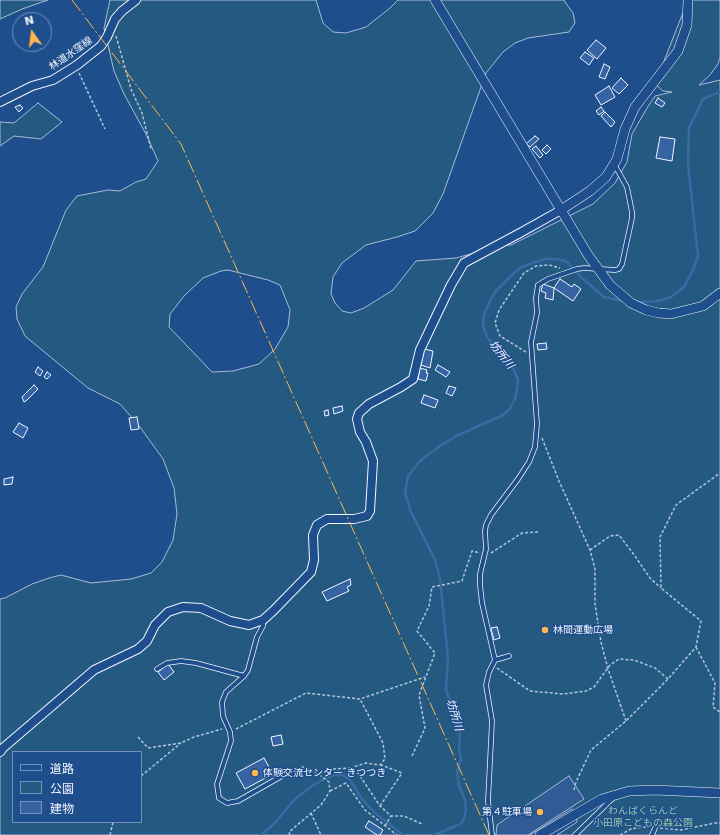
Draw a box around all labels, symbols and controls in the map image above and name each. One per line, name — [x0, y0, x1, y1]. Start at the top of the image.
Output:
north arrow — [12, 12, 52, 52]
text: N — [23, 13, 35, 28]
street label: 林道水窪線 — [47, 35, 95, 73]
water label: 坊所川 — [485, 338, 517, 372]
place label: 林間運動広場 — [553, 624, 613, 636]
marker: 林間運動広場 — [540, 625, 550, 635]
water label: 坊所川 — [443, 697, 465, 733]
legend — [12, 751, 142, 823]
text: 道路 — [50, 762, 74, 776]
place label: 体験交流センター きつつき — [263, 767, 386, 779]
marker: 体験交流センター きつつき — [250, 768, 260, 778]
text: 公園 — [50, 782, 74, 796]
text: 建物 — [50, 802, 74, 816]
park label: わんぱくらんど 小田原こどもの森公園 — [593, 805, 693, 828]
place label: 第４駐車場 — [482, 806, 532, 818]
marker: 第４駐車場 — [535, 807, 545, 817]

